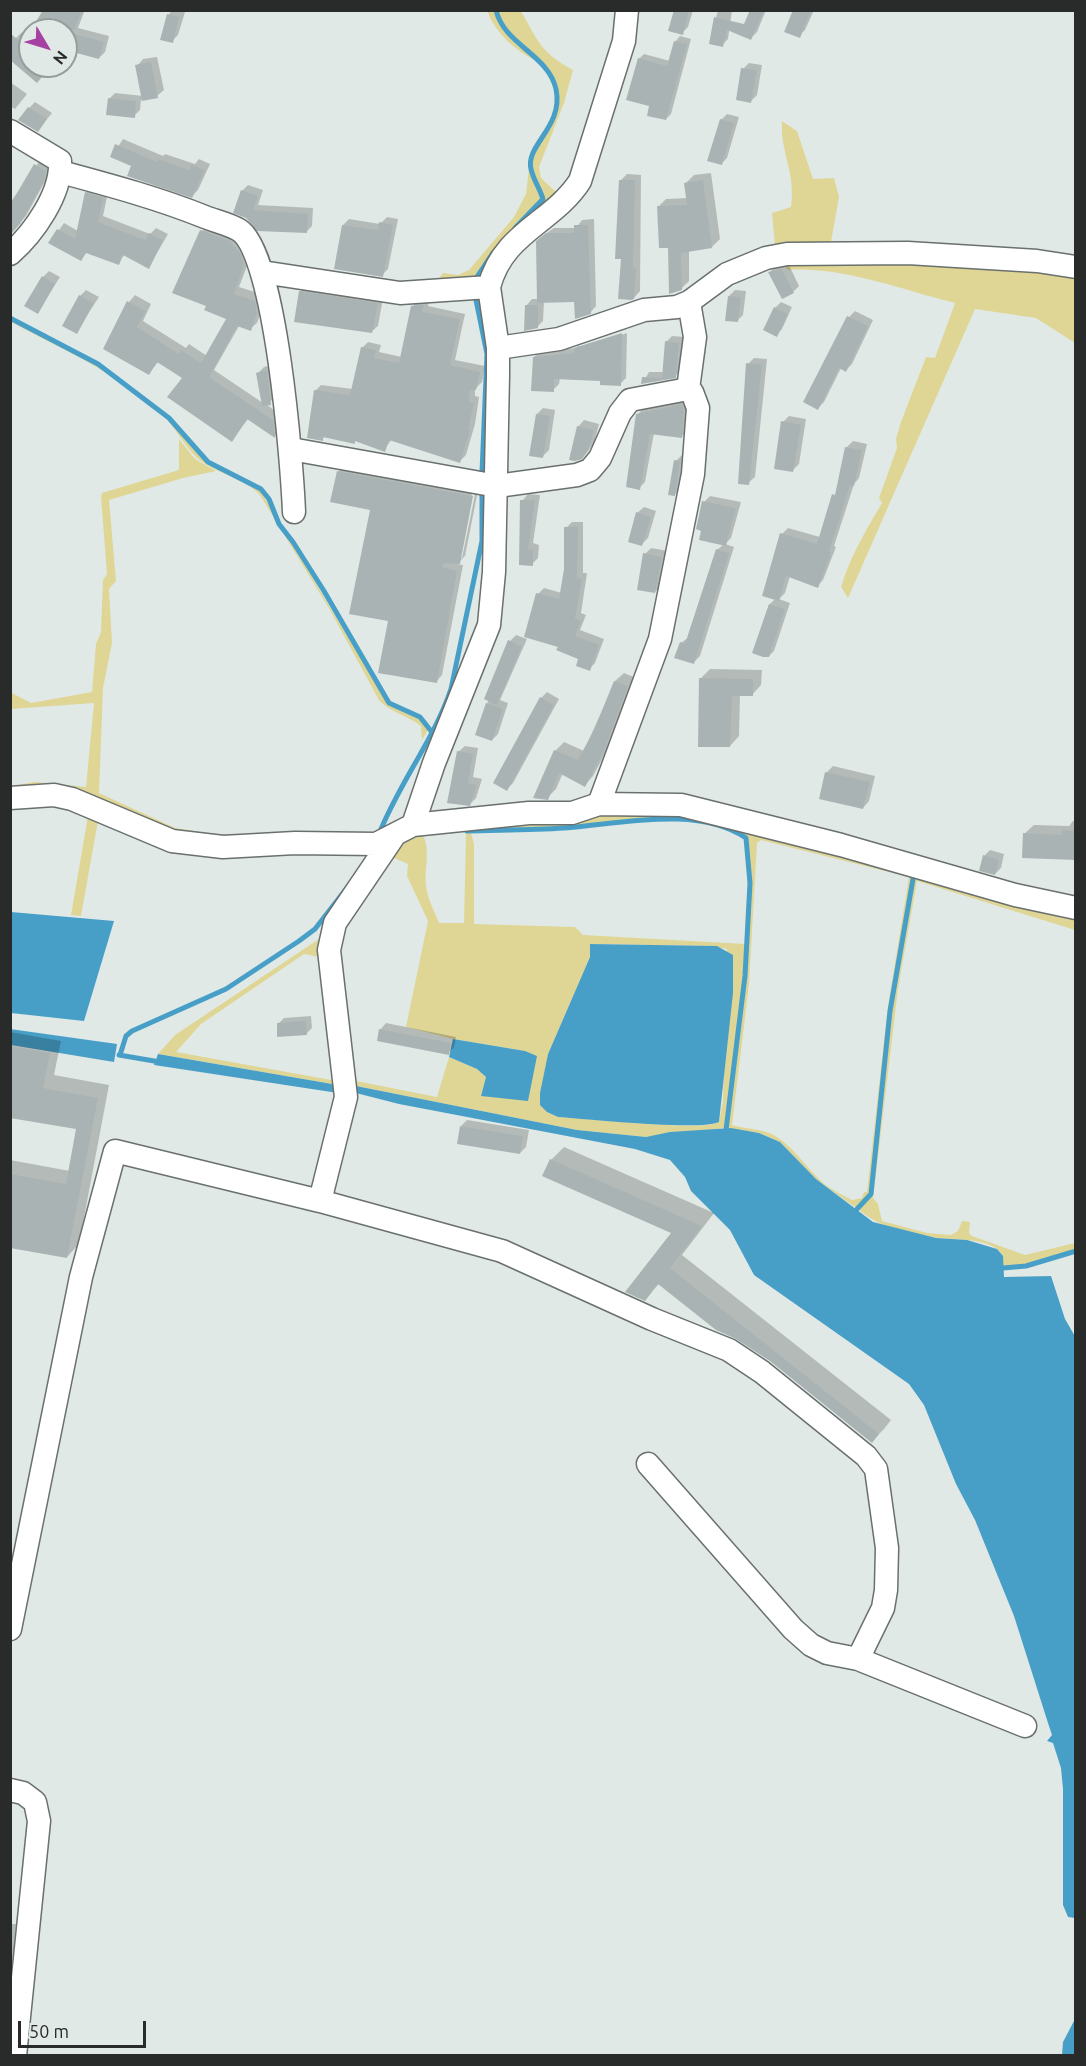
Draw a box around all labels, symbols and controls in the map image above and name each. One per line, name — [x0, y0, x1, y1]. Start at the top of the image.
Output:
north arrow — [18, 18, 78, 78]
text: N — [50, 48, 71, 68]
scale bar — [21, 2009, 148, 2047]
text: 50 m — [29, 2021, 69, 2041]

